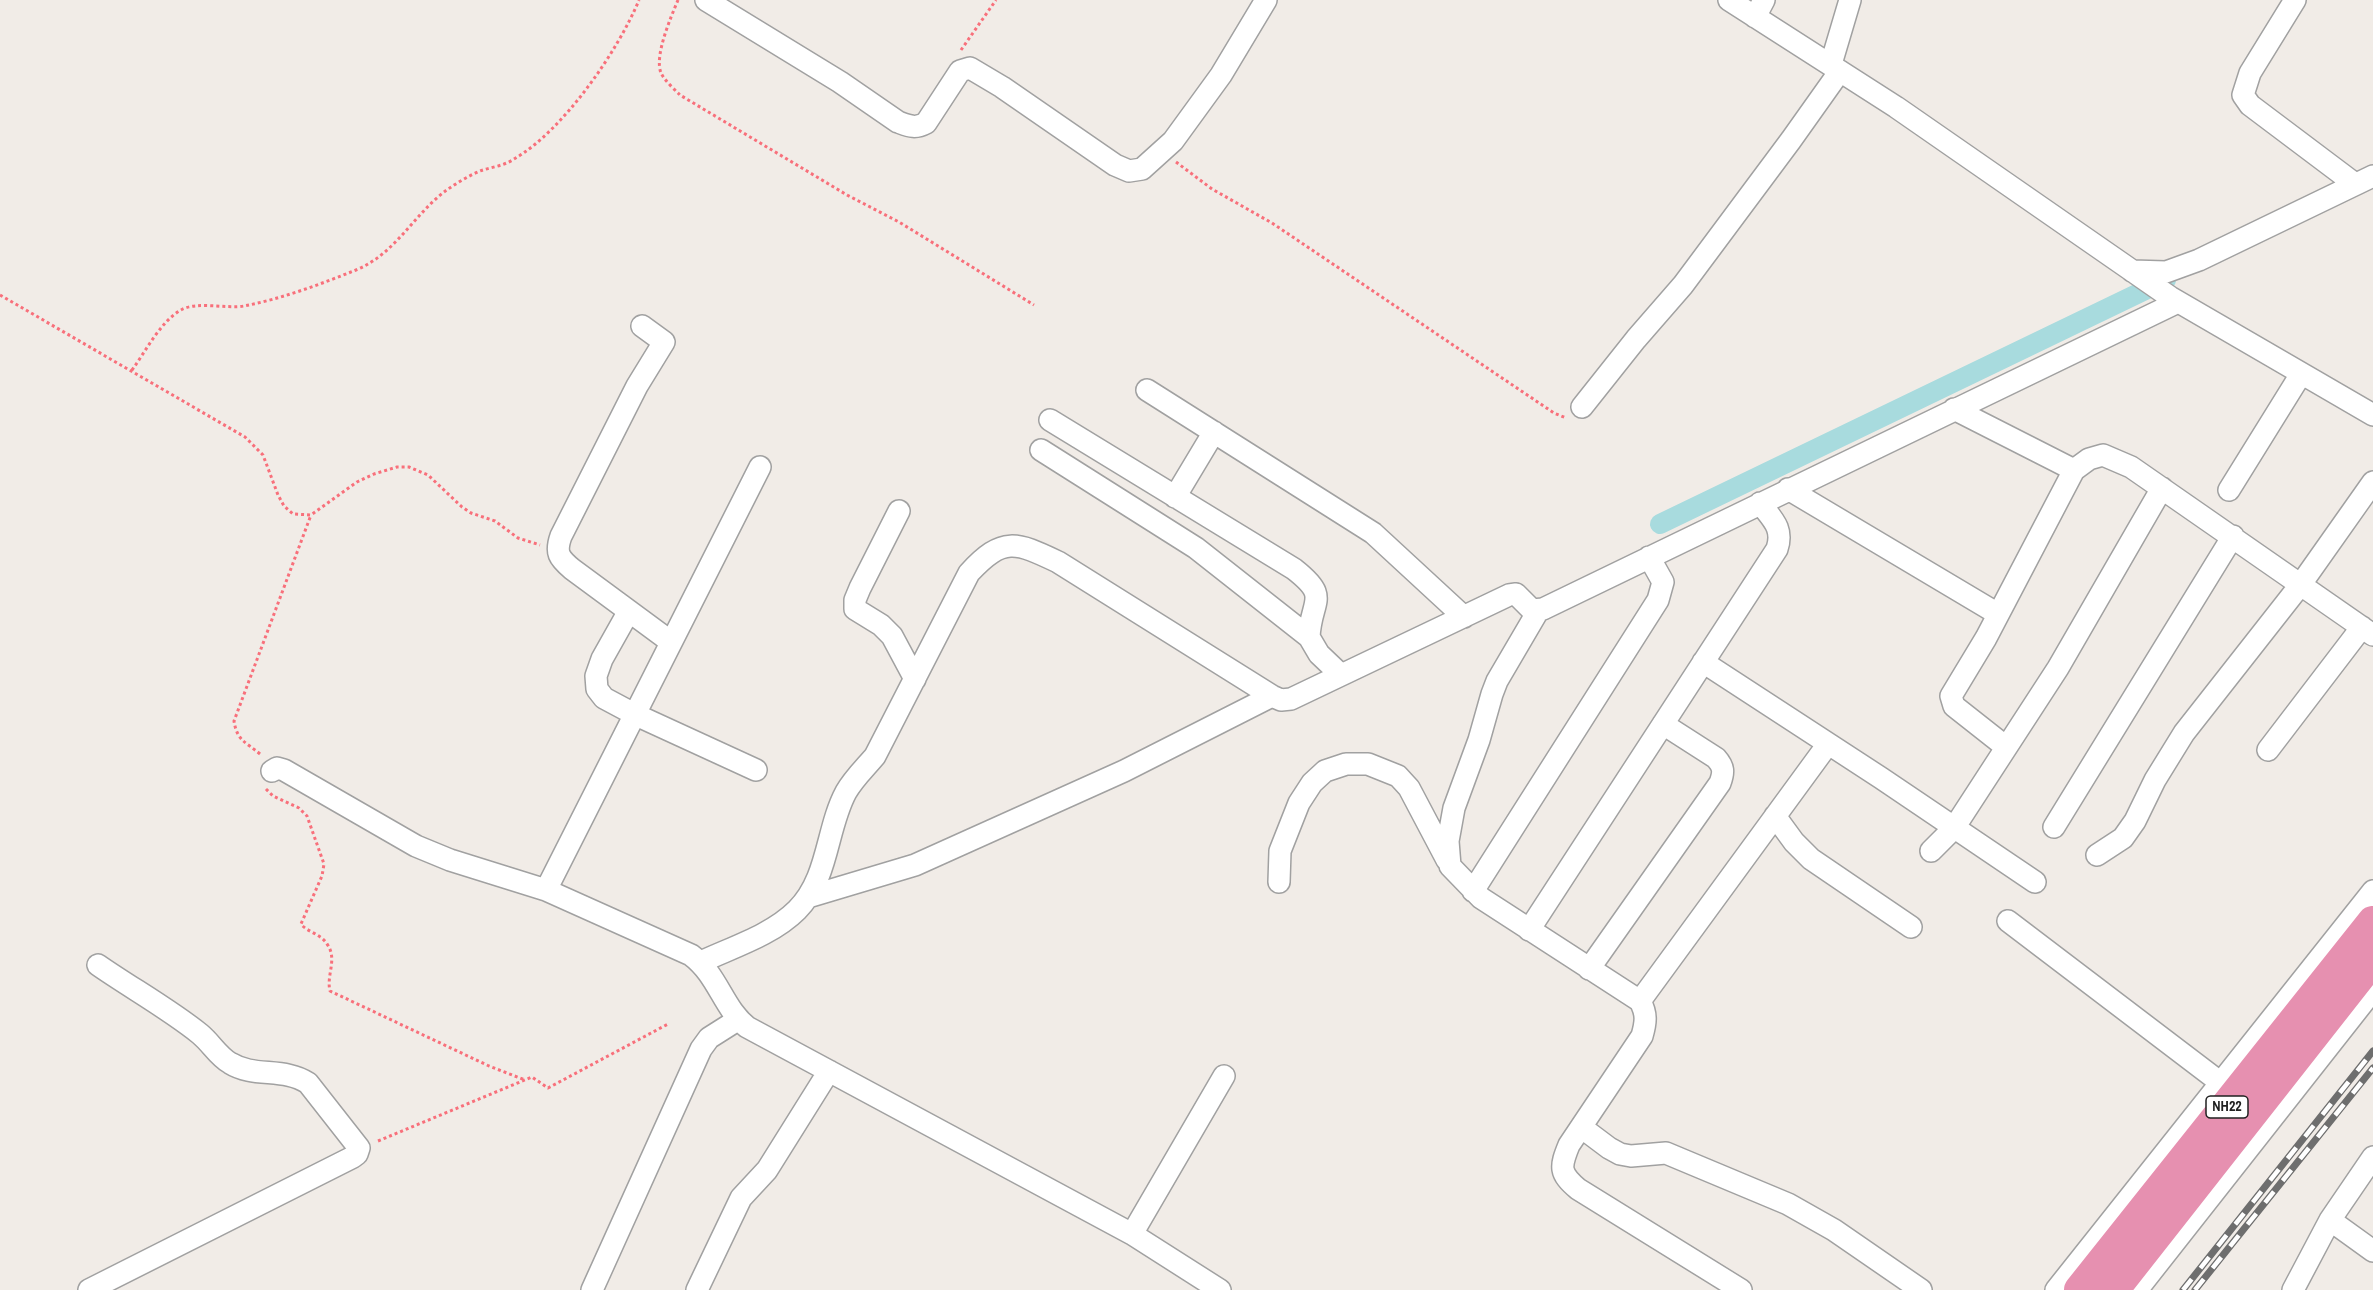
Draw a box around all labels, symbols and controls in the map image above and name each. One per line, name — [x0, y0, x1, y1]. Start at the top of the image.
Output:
road number: NH22 — [2206, 1096, 2248, 1118]

